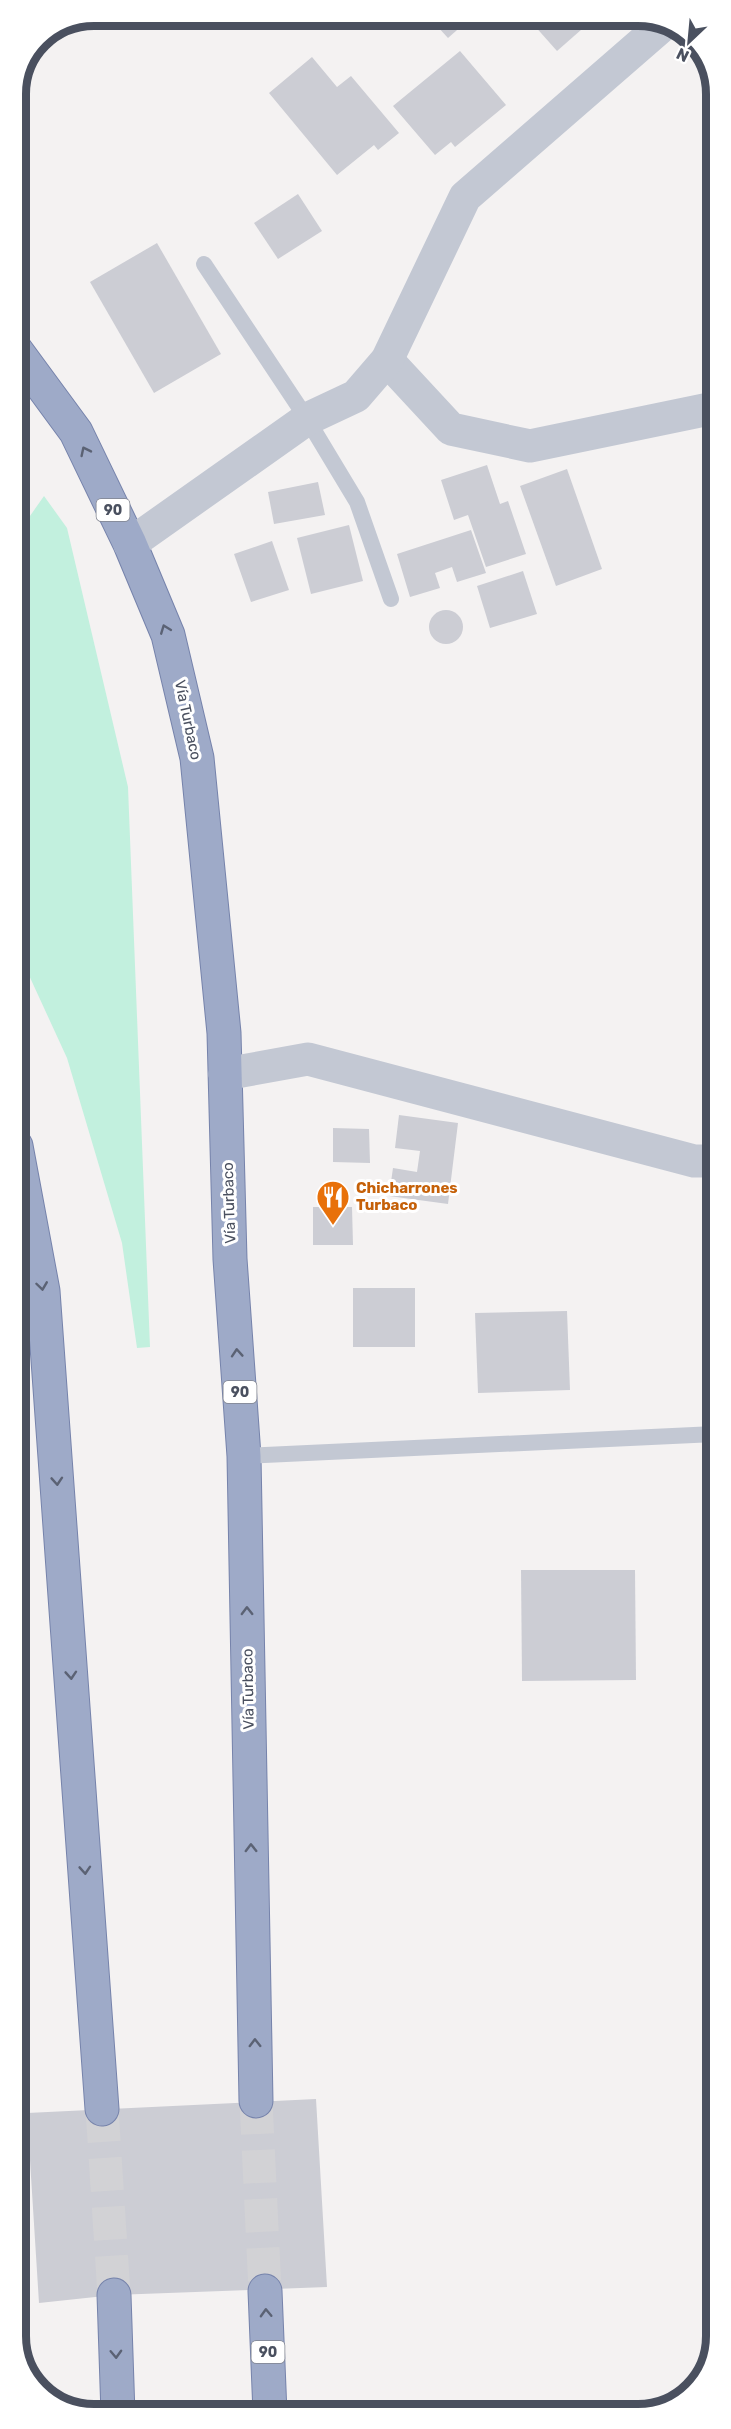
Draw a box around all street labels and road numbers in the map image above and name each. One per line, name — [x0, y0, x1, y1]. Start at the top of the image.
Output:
road number: 90 — [96, 499, 130, 521]
street label: Vía Turbaco — [171, 678, 205, 762]
street label: Vía Turbaco — [219, 1162, 239, 1244]
road number: 90 — [224, 1381, 256, 1403]
street label: Vía Turbaco — [238, 1648, 258, 1730]
road number: 90 — [252, 2341, 284, 2363]

